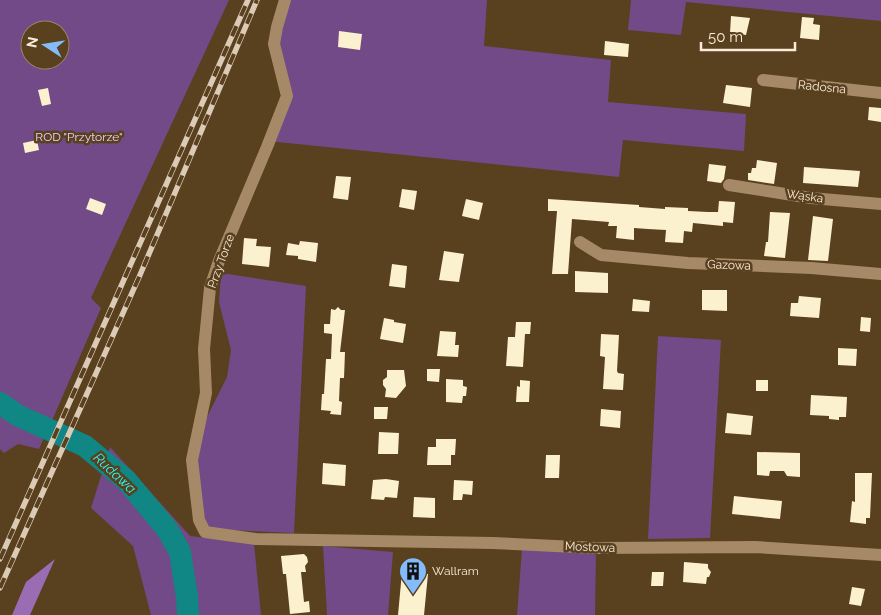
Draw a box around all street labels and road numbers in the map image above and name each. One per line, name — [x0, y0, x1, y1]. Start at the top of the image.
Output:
street label: Radosna — [797, 78, 847, 96]
street label: Wąska — [786, 186, 824, 206]
street label: Przy Torze — [205, 232, 237, 290]
street label: Gazowa — [707, 257, 751, 273]
street label: Mostowa — [565, 539, 615, 555]

